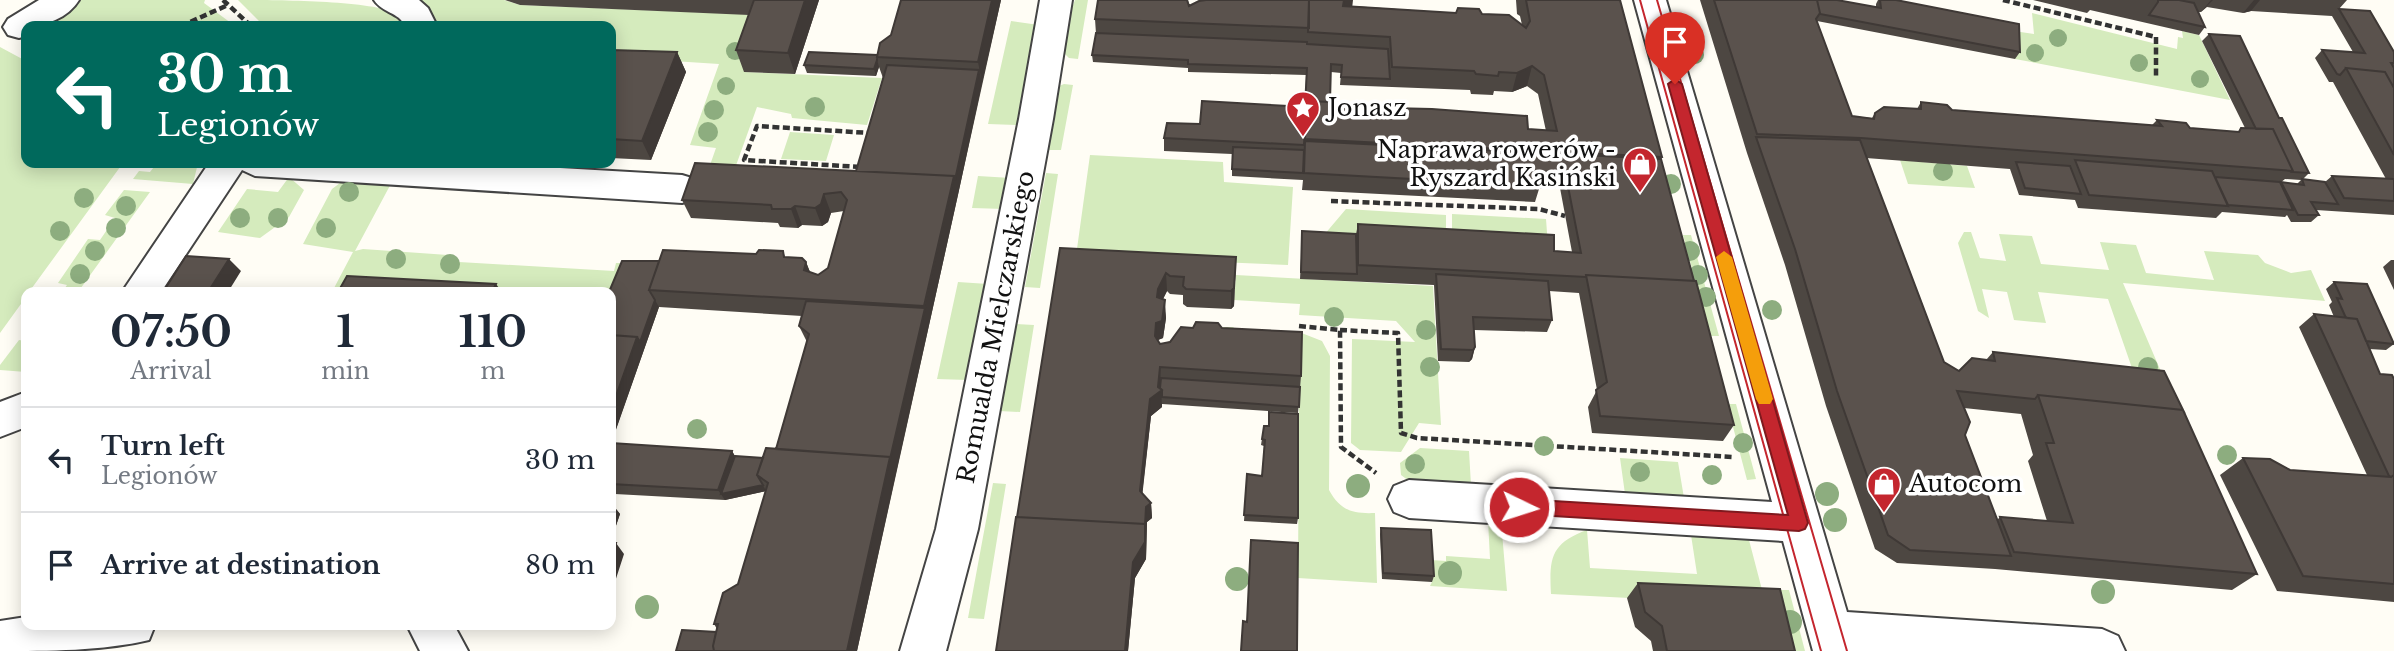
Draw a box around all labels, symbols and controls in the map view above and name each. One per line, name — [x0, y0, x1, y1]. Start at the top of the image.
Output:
pin — [1645, 12.0, 1705, 84]
icon: arrive — [1656, 23, 1694, 61]
text: 30 m — [157, 44, 292, 105]
icon: left — [42, 49, 133, 140]
place icon: Jonasz — [1284, 89, 1322, 138]
place label: Jonasz — [1325, 93, 1407, 122]
text: Legionów — [157, 105, 319, 145]
place label: Naprawa rowerów - Ryszard Kasiński — [1377, 135, 1616, 192]
shop icon: Naprawa rowerów - Ryszard Kasiński — [1621, 145, 1659, 194]
street label: Romualda Mielczarskiego — [951, 168, 1040, 486]
text: 07:50 — [110, 306, 232, 358]
text: 1 — [336, 306, 354, 358]
text: 110 — [459, 306, 527, 358]
text: Arrival — [130, 357, 212, 385]
text: min — [321, 357, 370, 385]
text: m — [480, 357, 505, 385]
text: Turn left — [101, 430, 225, 462]
icon: left — [42, 441, 80, 479]
text: 30 m — [525, 444, 595, 476]
text: Legionów — [101, 462, 218, 490]
shop icon: Autocom — [1865, 465, 1903, 514]
place label: Autocom — [1908, 469, 2023, 498]
position arrow — [1482, 470, 1556, 544]
icon: arrive — [42, 546, 80, 584]
text: Arrive at destination — [101, 549, 381, 581]
text: 80 m — [525, 549, 595, 581]

